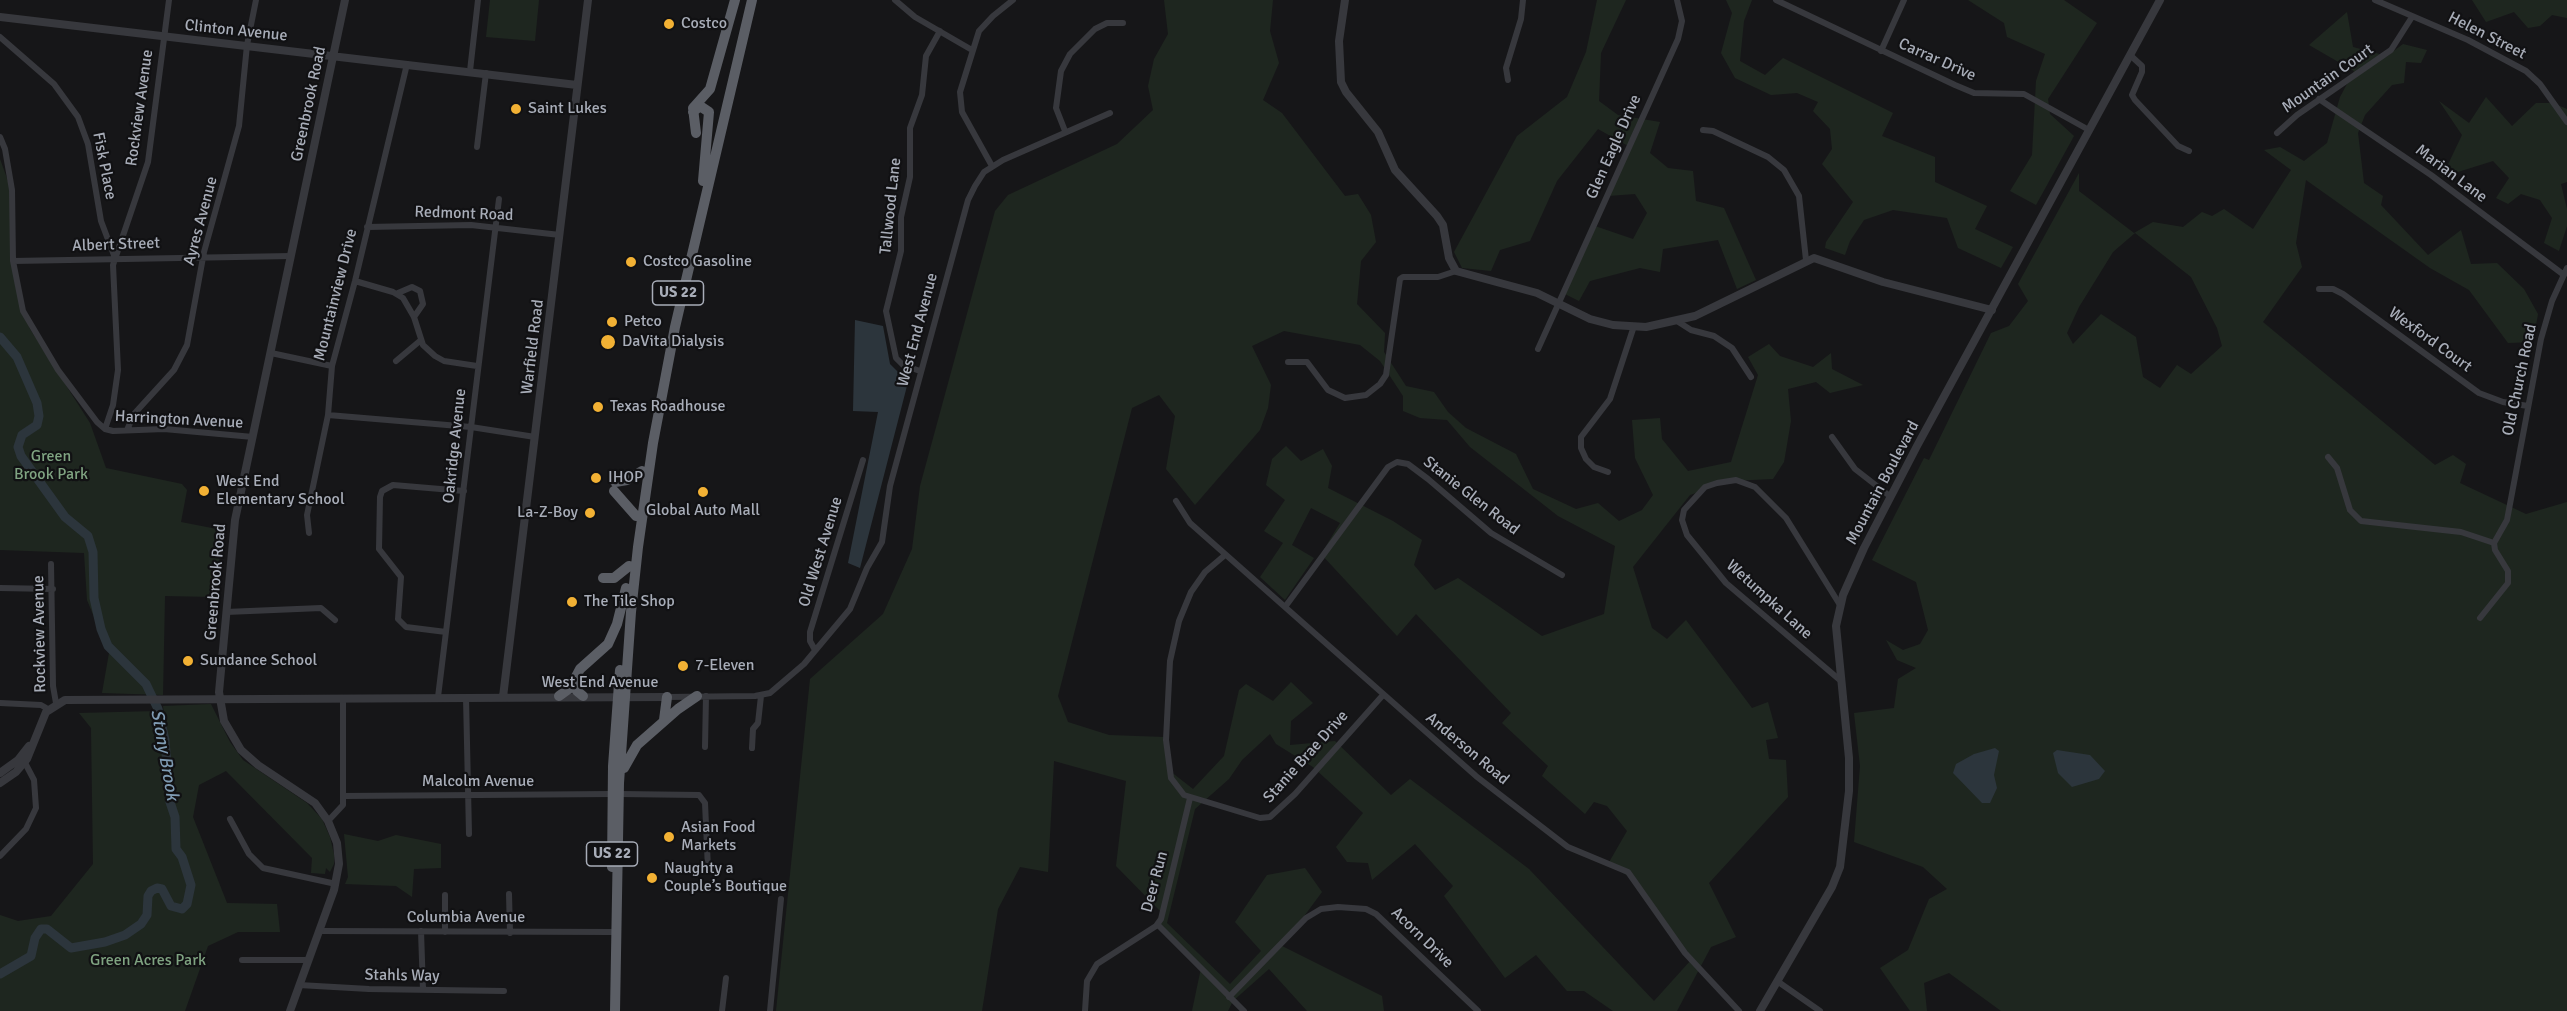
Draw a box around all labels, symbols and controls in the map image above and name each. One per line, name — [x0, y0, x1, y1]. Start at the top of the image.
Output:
street label: Helen Street — [2445, 8, 2529, 64]
place label: Costco — [681, 14, 727, 34]
street label: Clinton Avenue — [184, 16, 288, 46]
marker: Costco — [662, 17, 676, 31]
street label: Carrar Drive — [1895, 34, 1979, 86]
street label: Mountain Court — [2278, 40, 2378, 118]
street label: Greenbrook Road — [287, 45, 331, 163]
street label: Rockview Avenue — [122, 48, 158, 168]
street label: Glen Eagle Drive — [1582, 92, 1646, 202]
place label: Saint Lukes — [528, 99, 607, 119]
marker: Saint Lukes — [509, 102, 523, 116]
street label: Fisk Place — [88, 131, 120, 201]
street label: Marian Lane — [2411, 141, 2491, 207]
street label: Tallwood Lane — [876, 157, 906, 255]
street label: Ayres Avenue — [180, 174, 222, 268]
street label: Redmont Road — [414, 203, 514, 225]
street label: Mountainview Drive — [310, 227, 362, 363]
street label: Albert Street — [72, 234, 160, 256]
place label: Costco Gasoline — [643, 252, 752, 272]
marker: Costco Gasoline — [624, 255, 638, 269]
street label: West End Avenue — [894, 271, 942, 389]
road number: US 22 — [652, 281, 704, 305]
street label: Warfield Road — [518, 298, 548, 396]
street label: Wexford Court — [2385, 303, 2475, 377]
place label: Petco — [624, 312, 662, 332]
marker: Petco — [605, 315, 619, 329]
street label: Old Church Road — [2499, 322, 2541, 438]
place label: DaVita Dialysis — [622, 332, 724, 352]
marker: DaVita Dialysis — [599, 333, 617, 351]
street label: Oakridge Avenue — [439, 388, 471, 504]
place label: Texas Roadhouse — [610, 397, 725, 417]
marker: Texas Roadhouse — [591, 400, 605, 414]
street label: Harrington Avenue — [114, 407, 244, 433]
street label: Mountain Boulevard — [1842, 418, 1924, 548]
park label: Green Brook Park — [14, 447, 88, 485]
street label: Stanie Glen Road — [1419, 453, 1523, 539]
place label: IHOP — [608, 468, 643, 488]
marker: IHOP — [589, 471, 603, 485]
place label: West End Elementary School — [216, 472, 345, 510]
marker: West End Elementary School — [197, 484, 211, 498]
marker: Global Auto Mall — [696, 485, 710, 499]
street label: Old West Avenue — [795, 495, 847, 609]
place label: Global Auto Mall — [646, 501, 760, 521]
place label: La-Z-Boy — [517, 503, 578, 523]
marker: La-Z-Boy — [583, 506, 597, 520]
street label: Greenbrook Road — [201, 523, 231, 641]
street label: Wetumpka Lane — [1722, 556, 1816, 644]
street label: Rockview Avenue — [29, 575, 51, 693]
place label: The Tile Shop — [584, 592, 675, 612]
marker: The Tile Shop — [565, 595, 579, 609]
place label: Sundance School — [200, 651, 317, 671]
marker: Sundance School — [181, 654, 195, 668]
place label: 7-Eleven — [695, 656, 754, 676]
marker: 7-Eleven — [676, 659, 690, 673]
street label: West End Avenue — [542, 673, 658, 693]
street label: Stanie Brae Drive — [1259, 707, 1353, 807]
water label: Stony Brook — [145, 708, 183, 802]
street label: Anderson Road — [1421, 709, 1513, 789]
street label: Malcolm Avenue — [422, 772, 534, 792]
place label: Asian Food Markets — [681, 818, 756, 856]
marker: Asian Food Markets — [662, 830, 676, 844]
road number: US 22 — [586, 842, 638, 866]
street label: Deer Run — [1138, 849, 1172, 915]
place label: Naughty a Couple’s Boutique — [664, 859, 787, 897]
marker: Naughty a Couple’s Boutique — [645, 871, 659, 885]
street label: Acorn Drive — [1387, 904, 1457, 972]
street label: Columbia Avenue — [407, 908, 525, 928]
park label: Green Acres Park — [90, 951, 206, 971]
street label: Stahls Way — [364, 966, 440, 986]

